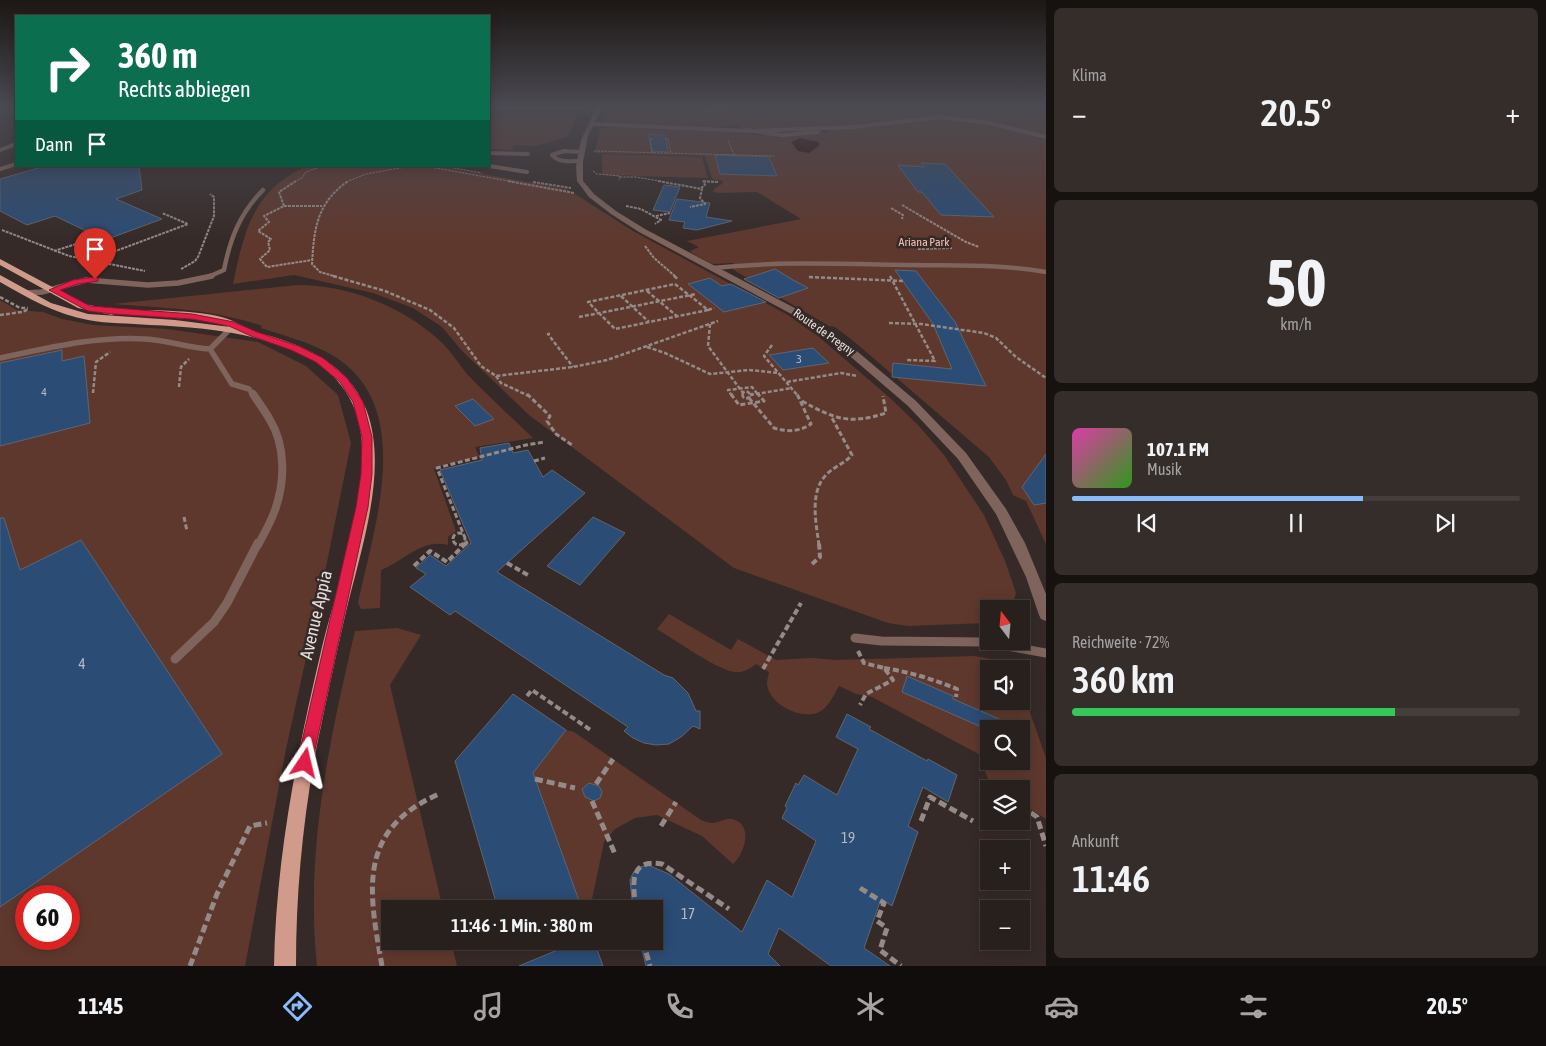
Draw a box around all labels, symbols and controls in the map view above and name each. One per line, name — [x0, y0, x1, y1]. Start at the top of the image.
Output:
icon: right — [35, 35, 100, 100]
text: 360 m — [118, 35, 197, 75]
text: Klima — [1072, 66, 1107, 84]
text: Rechts abbiegen — [118, 76, 251, 102]
text: 20.5° — [1261, 91, 1331, 134]
text: − — [1072, 97, 1087, 129]
text: + — [1505, 97, 1520, 129]
icon: arrive — [83, 130, 111, 158]
text: Dann — [35, 133, 73, 155]
pin — [74, 228, 116, 279]
icon: arrive — [81, 235, 109, 263]
park label: Ariana Park — [899, 235, 950, 249]
text: 50 — [1265, 245, 1327, 320]
street label: Route de Pregny — [791, 306, 857, 358]
text: km/h — [1280, 315, 1312, 333]
house number: 3 — [796, 352, 802, 366]
house number: 4 — [41, 385, 47, 399]
text: 107.1 FM — [1147, 438, 1209, 460]
text: Musik — [1147, 460, 1182, 478]
icon: previous — [1133, 509, 1161, 537]
icon: pause — [1282, 509, 1310, 537]
icon: next — [1431, 509, 1459, 537]
street label: Avenue Appia — [295, 568, 336, 661]
north arrow — [980, 600, 1030, 650]
map controls — [980, 600, 1030, 950]
text: Reichweite · 72% — [1072, 633, 1169, 651]
house number: 4 — [78, 655, 86, 672]
text: 360 km — [1072, 658, 1175, 701]
button: sound — [980, 660, 1030, 710]
button: search — [980, 720, 1030, 770]
position arrow — [278, 736, 330, 788]
button: layers — [980, 780, 1030, 830]
house number: 19 — [841, 829, 855, 846]
text: Ankunft — [1072, 832, 1119, 850]
button: + — [980, 840, 1030, 890]
text: 11:46 — [1072, 857, 1150, 900]
speed limit sign: 60 — [15, 885, 80, 950]
button: − — [980, 900, 1030, 950]
house number: 17 — [681, 905, 695, 922]
text: 11:46 · 1 Min. · 380 m — [451, 914, 593, 936]
icon: directions — [280, 989, 315, 1024]
icon: music — [471, 989, 506, 1024]
icon: phone — [662, 989, 697, 1024]
icon: climate — [853, 989, 888, 1024]
icon: car — [1044, 989, 1079, 1024]
icon: filters — [1236, 989, 1271, 1024]
text: 11:45 — [78, 993, 123, 1019]
text: 20.5° — [1427, 993, 1468, 1019]

